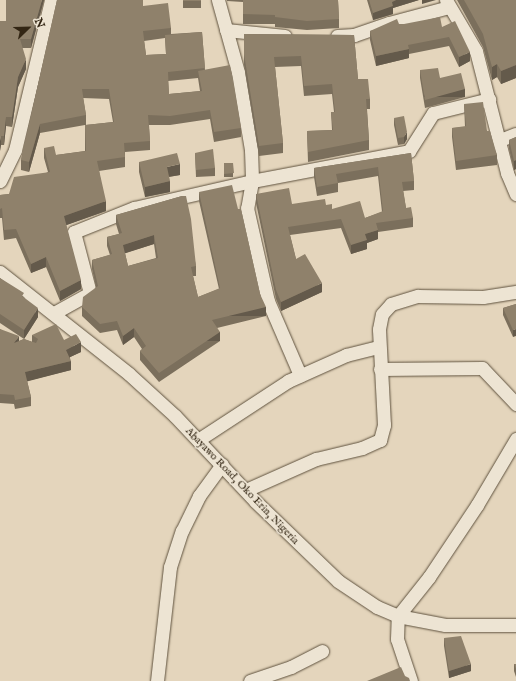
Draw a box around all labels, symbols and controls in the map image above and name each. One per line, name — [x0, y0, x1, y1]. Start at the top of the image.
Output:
north arrow — [8, 8, 48, 48]
text: N — [31, 16, 47, 30]
street label: Abayawo Road, Oko Erin, Nigeria — [182, 425, 302, 547]

